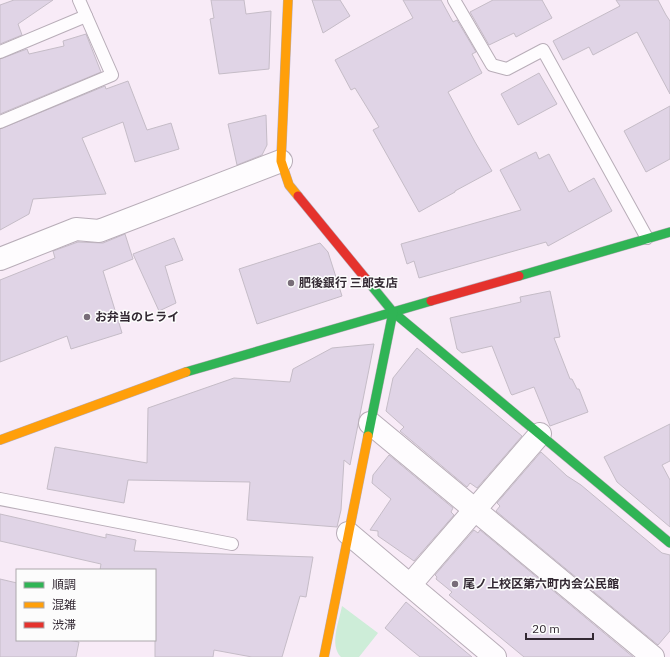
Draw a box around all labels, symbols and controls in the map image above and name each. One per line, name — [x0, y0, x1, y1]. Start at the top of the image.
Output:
place label: 肥後銀行 三郎支店 — [299, 275, 398, 290]
marker: 肥後銀行 三郎支店 — [286, 278, 296, 288]
place label: お弁当のヒライ — [95, 309, 179, 324]
marker: お弁当のヒライ — [82, 312, 92, 322]
legend — [16, 569, 156, 641]
place label: 尾ノ上校区第六町内会公民館 — [463, 576, 619, 591]
text: 順調 — [52, 577, 76, 592]
marker: 尾ノ上校区第六町内会公民館 — [450, 579, 460, 589]
text: 混雑 — [52, 597, 76, 612]
scale bar — [526, 615, 593, 641]
text: 渋滞 — [52, 617, 76, 632]
text: 20 m — [532, 621, 560, 636]

